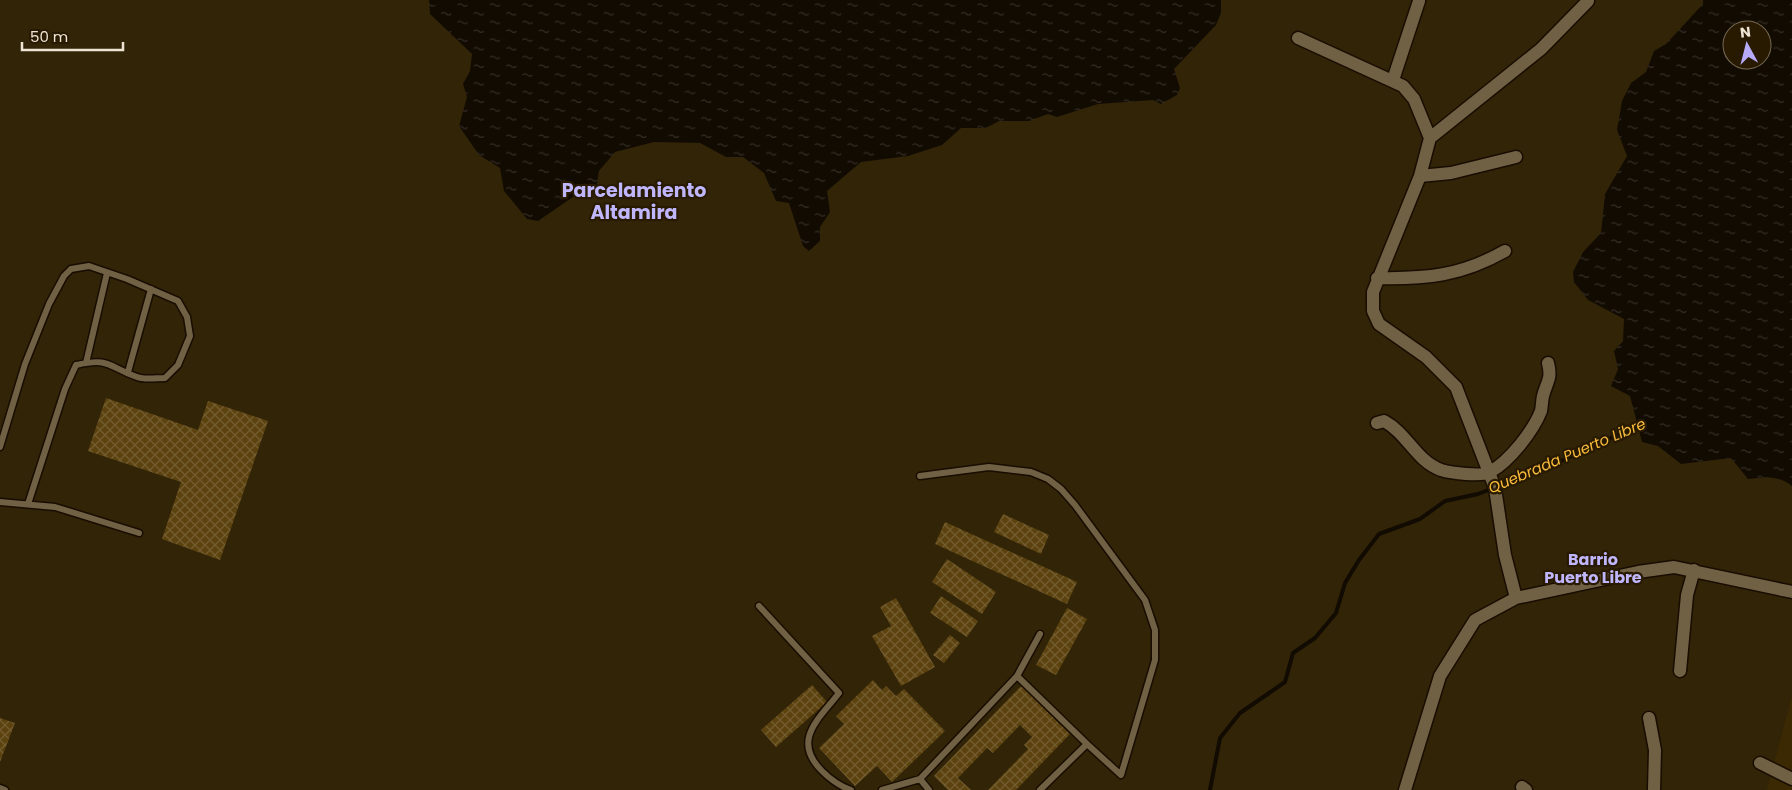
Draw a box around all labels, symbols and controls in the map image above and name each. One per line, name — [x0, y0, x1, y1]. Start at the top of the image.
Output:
scale bar — [22, 20, 124, 52]
north arrow — [1722, 20, 1772, 70]
text: N — [1739, 22, 1752, 43]
text: 50 m — [30, 26, 68, 47]
district label: Parcelamiento Altamira — [562, 177, 706, 226]
water label: Quebrada Puerto Libre — [1485, 413, 1649, 498]
district label: Barrio Puerto Libre — [1544, 548, 1642, 589]

